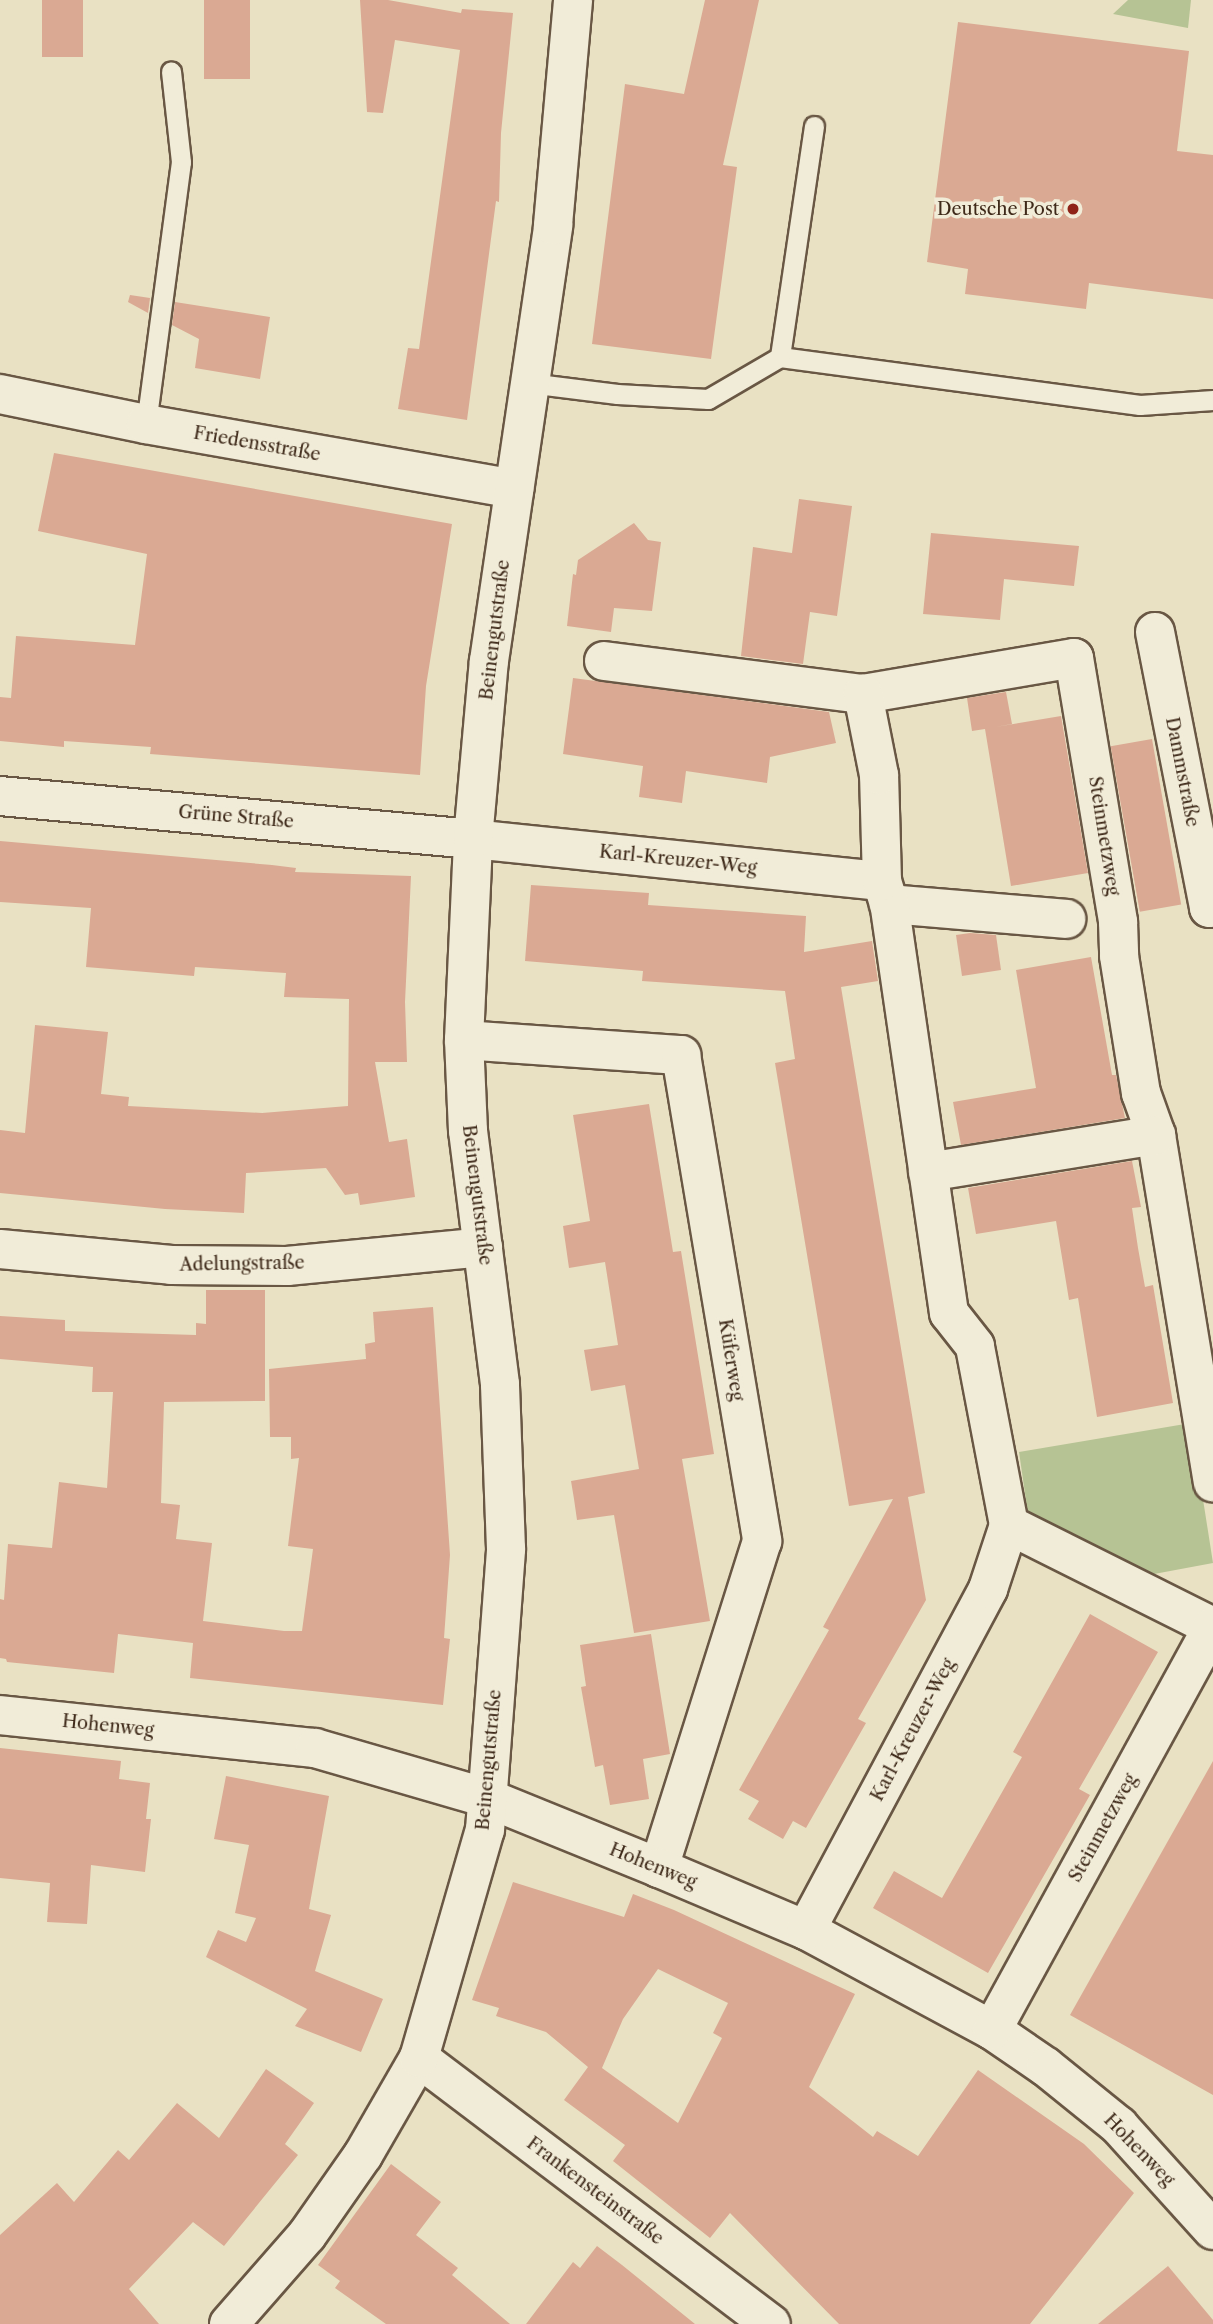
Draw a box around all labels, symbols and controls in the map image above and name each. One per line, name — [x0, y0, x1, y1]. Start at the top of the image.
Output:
place label: Deutsche Post — [937, 198, 1059, 220]
marker: Deutsche Post — [1065, 201, 1081, 217]
street label: Friedensstraße — [192, 422, 322, 466]
street label: Beinengutstraße — [476, 559, 514, 701]
street label: Dammstraße — [1161, 715, 1203, 829]
street label: Steinmetzweg — [1084, 775, 1124, 897]
street label: Grüne Straße — [177, 801, 295, 833]
street label: Karl-Kreuzer-Weg — [598, 841, 758, 879]
street label: Beinengutstraße — [458, 1124, 496, 1266]
street label: Adelungstraße — [179, 1252, 305, 1276]
street label: Küferweg — [714, 1317, 748, 1403]
street label: Karl-Kreuzer-Weg — [866, 1655, 960, 1805]
street label: Beinengutstraße — [472, 1689, 506, 1831]
street label: Hohenweg — [61, 1710, 155, 1742]
street label: Steinmetzweg — [1064, 1770, 1142, 1886]
street label: Hohenweg — [606, 1839, 700, 1893]
street label: Hohenweg — [1099, 2109, 1179, 2191]
street label: Frankensteinstraße — [522, 2133, 668, 2249]

